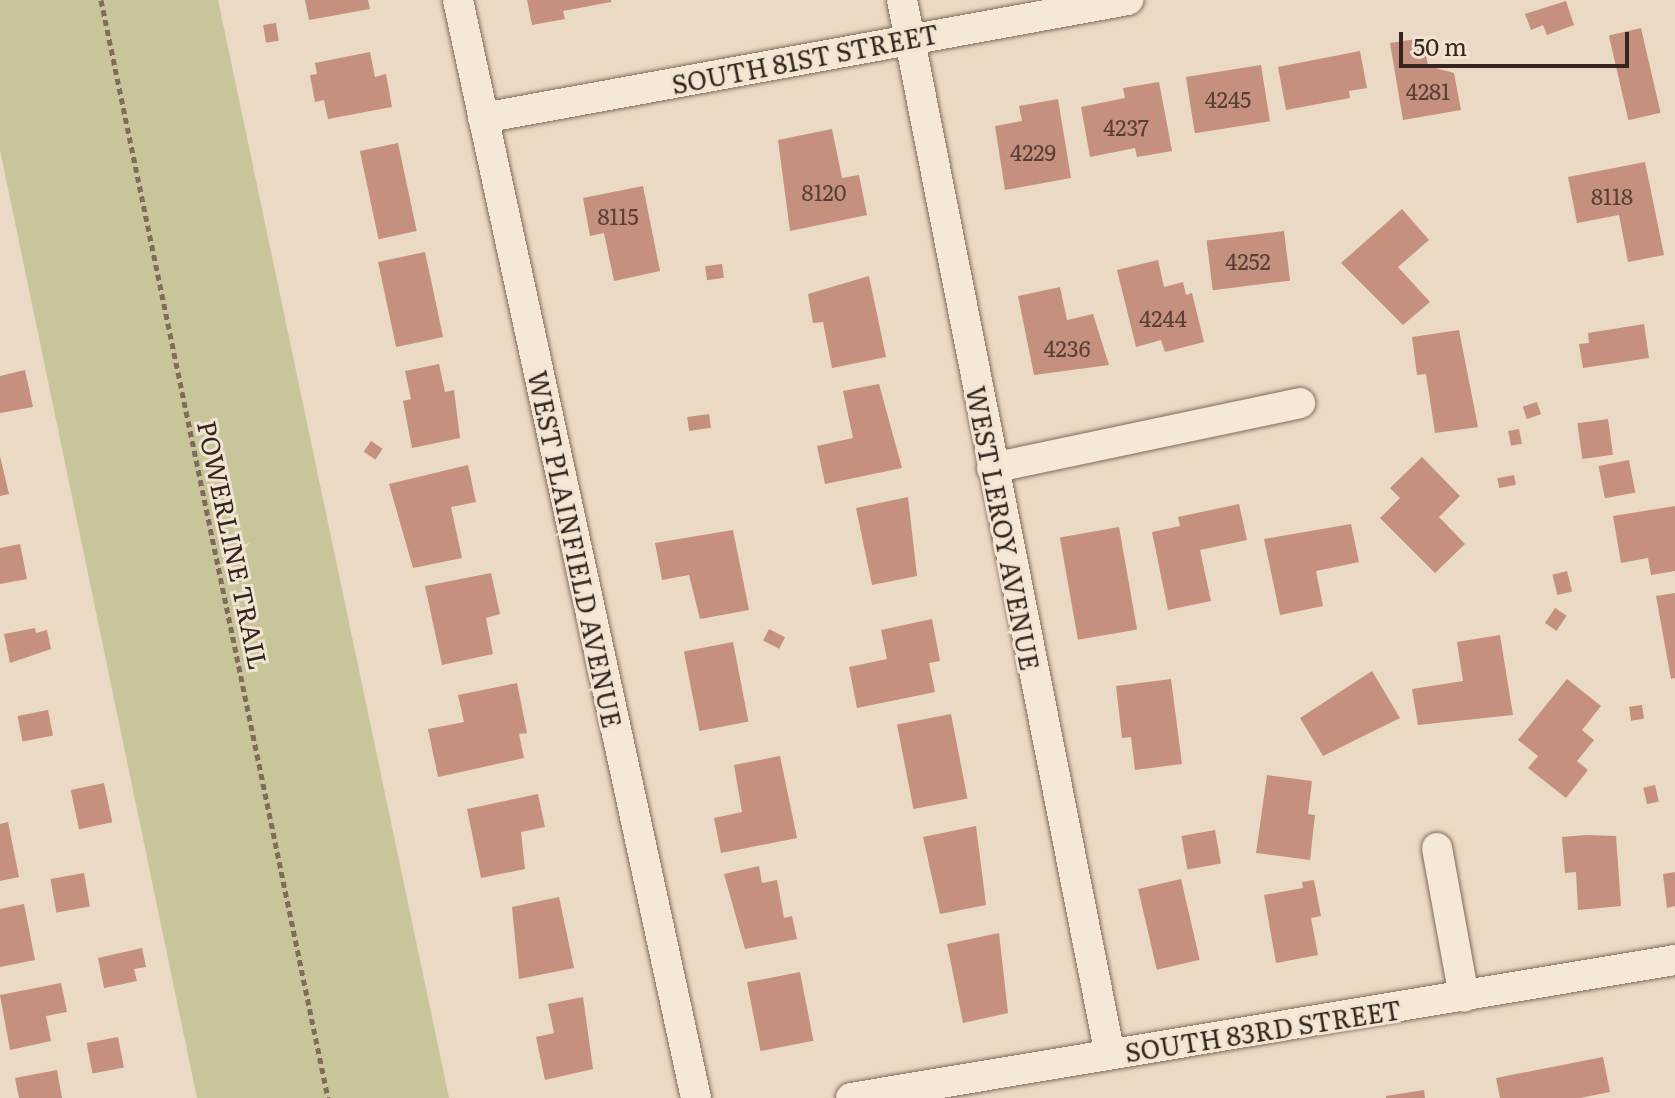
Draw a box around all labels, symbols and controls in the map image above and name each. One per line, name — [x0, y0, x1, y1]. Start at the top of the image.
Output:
scale bar — [1403, 16, 1633, 66]
street label: SOUTH 81ST STREET — [669, 17, 941, 99]
text: 50 m — [1413, 28, 1467, 63]
house number: 4281 — [1406, 78, 1450, 104]
house number: 4245 — [1205, 86, 1251, 112]
house number: 4237 — [1103, 114, 1149, 140]
house number: 4229 — [1010, 139, 1056, 165]
house number: 8120 — [802, 179, 846, 205]
house number: 8118 — [1591, 183, 1633, 209]
house number: 8115 — [597, 203, 639, 229]
house number: 4252 — [1225, 248, 1271, 274]
house number: 4244 — [1139, 305, 1187, 331]
house number: 4236 — [1043, 335, 1091, 361]
street label: WEST PLAINFIELD AVENUE — [523, 368, 629, 730]
street label: WEST LEROY AVENUE — [961, 383, 1047, 673]
street label: POWERLINE TRAIL — [192, 418, 276, 672]
street label: SOUTH 83RD STREET — [1123, 993, 1403, 1067]

